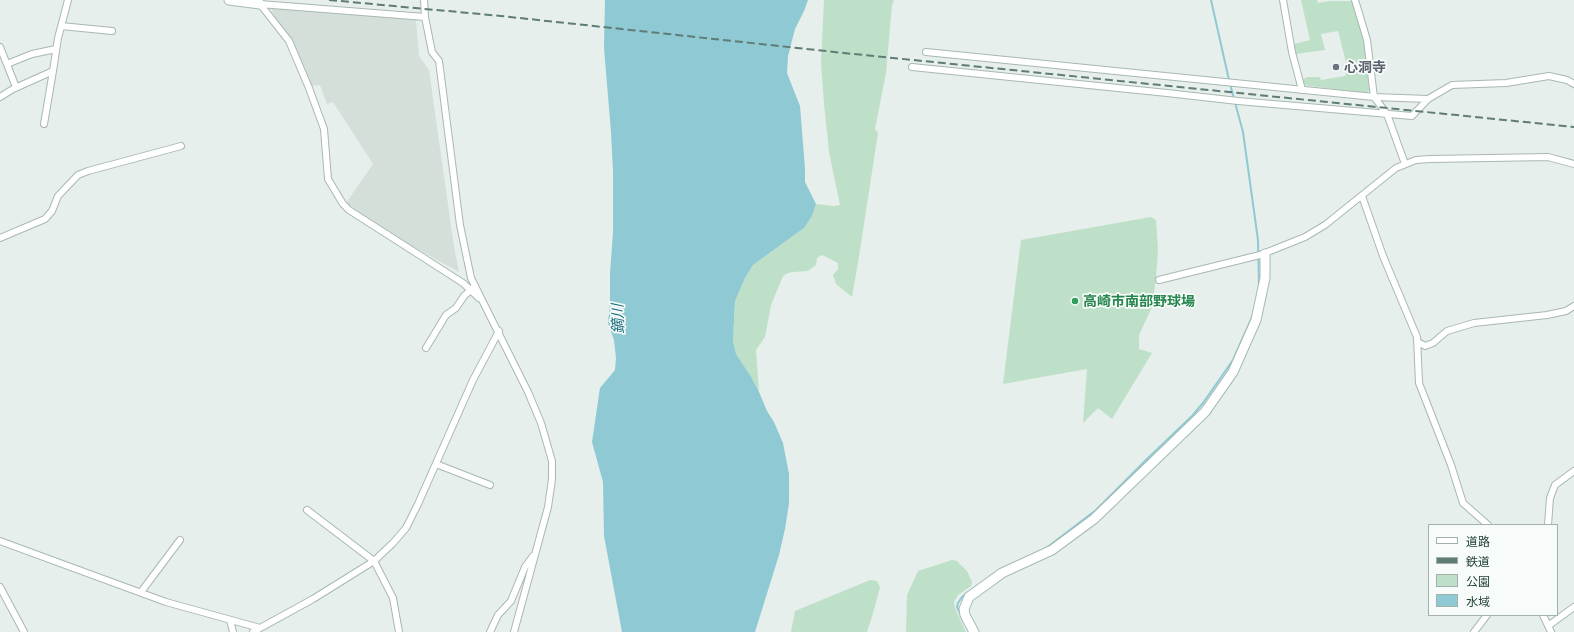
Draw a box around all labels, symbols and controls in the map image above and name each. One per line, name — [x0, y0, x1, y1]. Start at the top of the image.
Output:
place label: 心洞寺 — [1344, 59, 1386, 75]
marker: 心洞寺 — [1331, 62, 1341, 72]
place label: 高崎市南部野球場 — [1083, 293, 1195, 309]
marker: 高崎市南部野球場 — [1070, 296, 1080, 306]
water label: 鏑川 — [608, 304, 628, 334]
legend — [1428, 524, 1558, 616]
text: 道路 — [1466, 534, 1490, 548]
text: 鉄道 — [1466, 554, 1490, 568]
text: 公園 — [1466, 574, 1490, 588]
text: 水域 — [1466, 594, 1490, 608]

